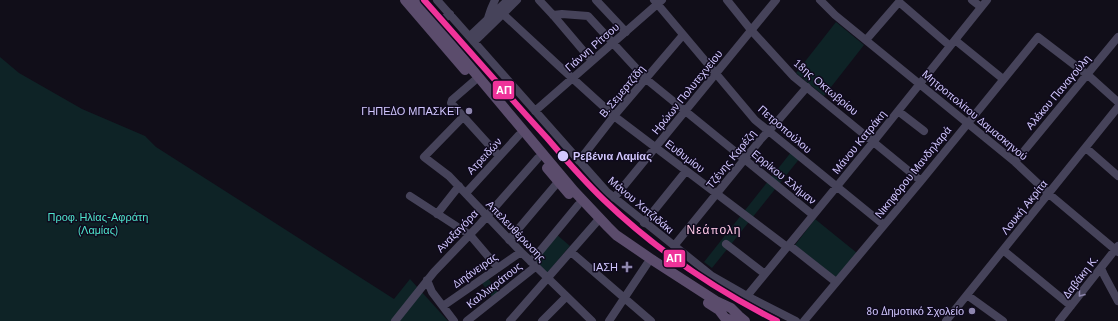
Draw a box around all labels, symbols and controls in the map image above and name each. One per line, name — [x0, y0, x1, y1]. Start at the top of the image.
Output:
street label: Γιάννη Ρίτσου — [562, 20, 622, 74]
street label: Ηρώων Πολυτεχνείου — [649, 47, 725, 137]
street label: Αλέκου Παναγούλη — [1023, 52, 1093, 132]
street label: 18ης Οκτωβρίου — [791, 56, 861, 118]
street label: Β. Σεμερτζίδη — [596, 62, 648, 120]
street label: Μητροπολίτου Δαμασκηνού — [919, 67, 1031, 163]
line badge: ΑΠ — [492, 80, 515, 100]
text: ΑΠ — [496, 83, 512, 97]
street label: Πετροπούλου — [755, 102, 815, 156]
place label: ΓΗΠΕΔΟ ΜΠΑΣΚΕΤ — [361, 104, 461, 118]
marker: ΓΗΠΕΔΟ ΜΠΑΣΚΕΤ — [464, 106, 474, 116]
street label: Μάνου Κατράκη — [829, 107, 889, 177]
street label: Νικηφόρου Μανδηλαρά — [872, 123, 955, 221]
street label: Τζένης Καρέζη — [703, 127, 759, 191]
street label: Ατρειδών — [463, 134, 505, 177]
street label: Ευθυμίου — [662, 137, 708, 175]
street label: Ερρίκου Σλήμαν — [749, 147, 820, 208]
marker: Ρεβένια Λαμίας — [556, 149, 570, 163]
place label: Ρεβένια Λαμίας — [573, 149, 652, 163]
street label: Μάνου Χατζιδάκι — [605, 173, 677, 237]
street label: Λουκή Ακρίτα — [998, 176, 1051, 237]
street label: Απελευθέρωσης — [483, 197, 549, 265]
street label: Αναξαγόρα — [433, 206, 481, 255]
park label: Προφ. Ηλίας-Αφράτη (Λαμίας) — [48, 210, 148, 237]
district label: Νεάπολη — [686, 222, 742, 237]
street label: Διηάνειρας — [450, 249, 500, 291]
line badge: ΑΠ — [663, 249, 686, 268]
text: ΑΠ — [666, 251, 682, 265]
street label: Δαβάκη Κ. — [1059, 253, 1101, 301]
street label: Καλλικράτους — [463, 259, 525, 311]
place label: ΙΑΣΗ — [593, 260, 618, 274]
marker: ΙΑΣΗ — [621, 261, 633, 273]
one-way arrow — [1078, 290, 1085, 297]
place label: 8ο Δημοτικό Σχολείο — [866, 304, 964, 318]
marker: 8ο Δημοτικό Σχολείο — [967, 306, 977, 316]

